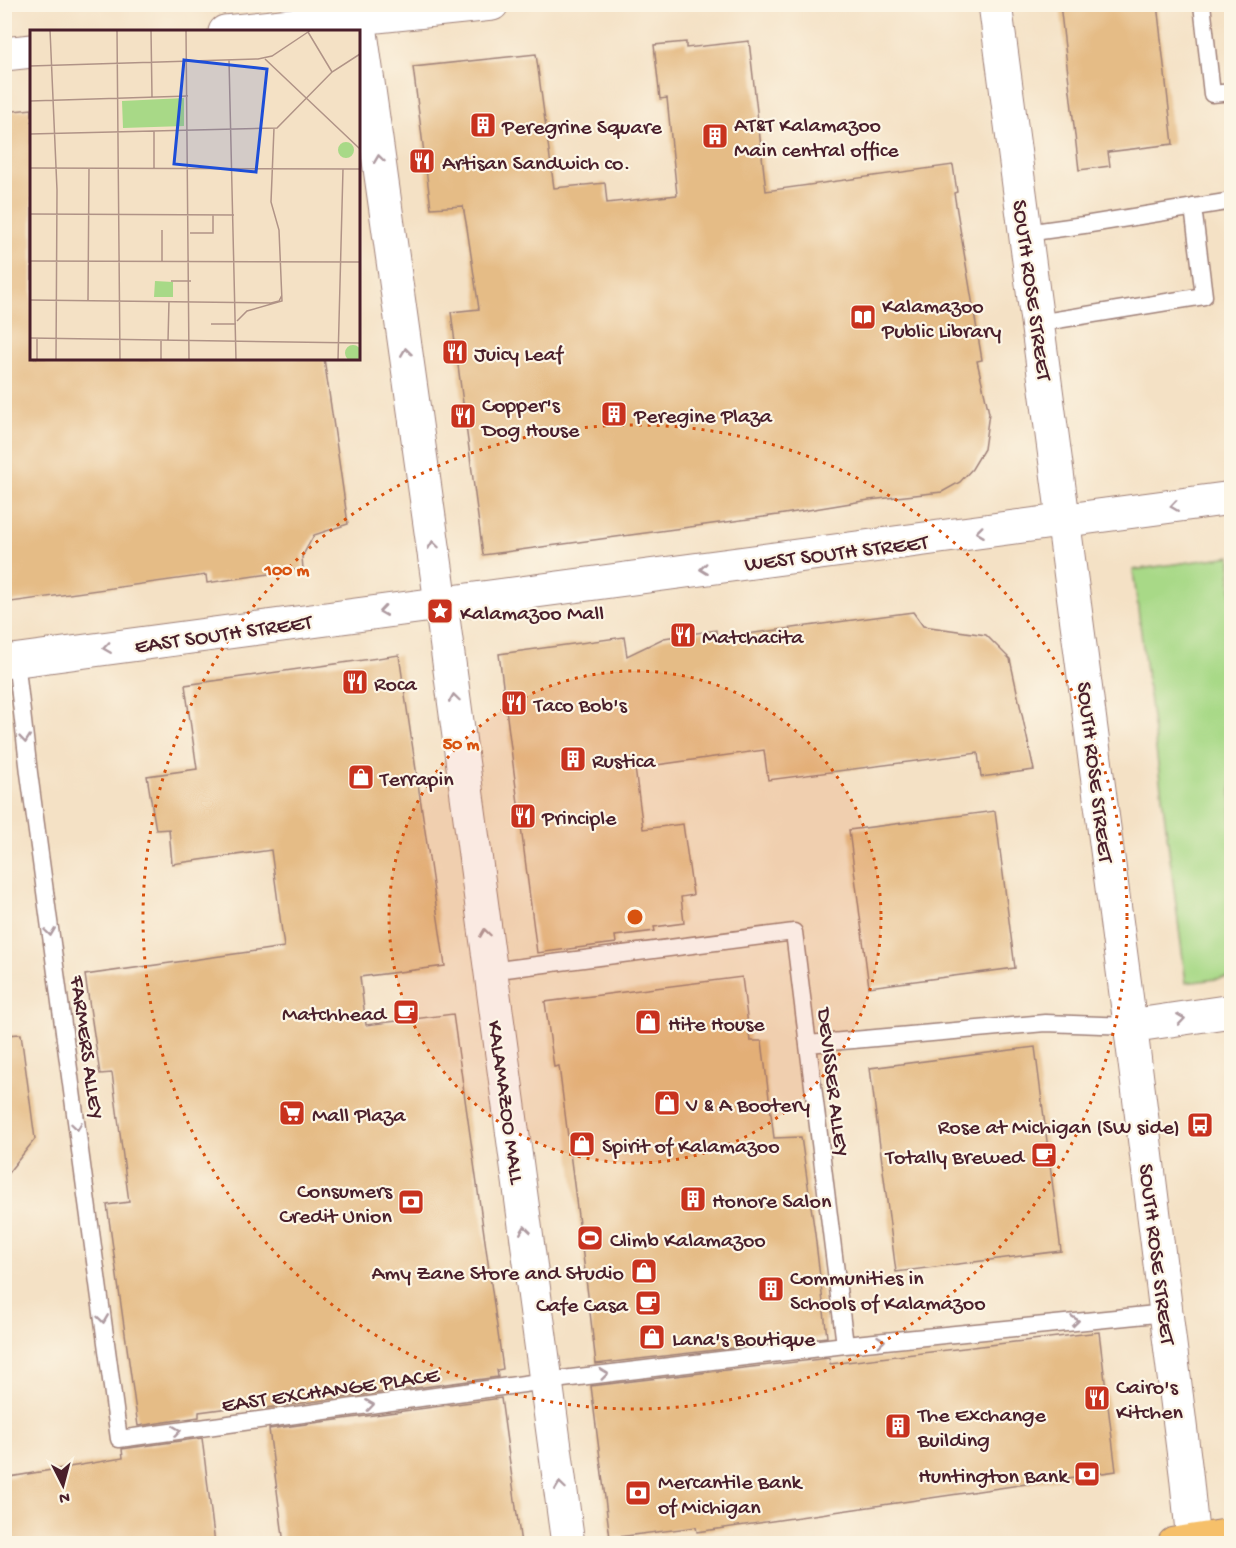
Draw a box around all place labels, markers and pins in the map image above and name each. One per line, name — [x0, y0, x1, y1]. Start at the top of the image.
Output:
building icon: Peregrine Square — [468, 110, 498, 140]
place label: AT&T Kalamazoo Main central office — [734, 114, 899, 165]
place label: Peregrine Square — [501, 116, 662, 142]
building icon: AT&T Kalamazoo Main central office — [700, 121, 730, 151]
restaurant icon: Artisan Sandwich co. — [407, 146, 437, 176]
place label: Artisan Sandwich co. — [442, 152, 630, 178]
place label: Kalamazoo Public Library — [881, 295, 1002, 346]
library icon: Kalamazoo Public Library — [848, 302, 878, 332]
restaurant icon: Juicy Leaf — [440, 337, 470, 367]
place label: Juicy Leaf — [474, 343, 565, 369]
place label: Copper's Dog House — [480, 394, 580, 445]
building icon: Peregine Plaza — [599, 399, 629, 429]
restaurant icon: Copper's Dog House — [448, 401, 478, 431]
place label: Peregine Plaza — [633, 405, 773, 431]
place icon: Kalamazoo Mall — [425, 596, 455, 626]
place label: Kalamazoo Mall — [460, 602, 604, 628]
restaurant icon: Matchacita — [668, 620, 698, 650]
place label: Matchacita — [702, 626, 804, 652]
restaurant icon: Roca — [340, 667, 370, 697]
place label: Roca — [374, 673, 417, 699]
restaurant icon: Taco Bob's — [499, 688, 529, 718]
place label: Taco Bob's — [532, 694, 628, 720]
building icon: Rustica — [558, 744, 588, 774]
place label: Rustica — [592, 750, 656, 776]
shop icon: Terrapin — [346, 762, 376, 792]
place label: Terrapin — [378, 768, 454, 794]
restaurant icon: Principle — [508, 801, 538, 831]
place label: Principle — [541, 807, 617, 833]
centre of rings — [625, 907, 645, 927]
cafe icon: Matchhead — [391, 997, 421, 1027]
place label: Matchhead — [282, 1003, 388, 1029]
shop icon: Hite House — [633, 1007, 663, 1037]
place label: Hite House — [668, 1013, 765, 1039]
shop icon: V & A Bootery — [652, 1088, 682, 1118]
place label: V & A Bootery — [685, 1094, 810, 1120]
supermarket icon: Mall Plaza — [277, 1098, 307, 1128]
place label: Mall Plaza — [312, 1104, 406, 1130]
bus stop icon: Rose at Michigan (SW side) — [1185, 1110, 1215, 1140]
place label: Rose at Michigan (SW side) — [938, 1116, 1180, 1142]
shop icon: Spirit of Kalamazoo — [567, 1129, 597, 1159]
place label: Spirit of Kalamazoo — [602, 1135, 780, 1161]
cafe icon: Totally Brewed — [1029, 1140, 1059, 1170]
place label: Totally Brewed — [884, 1146, 1026, 1172]
place label: Consumers Credit Union — [279, 1180, 393, 1231]
building icon: Honore Salon — [678, 1184, 708, 1214]
bank icon: Consumers Credit Union — [396, 1187, 426, 1217]
place label: Honore Salon — [712, 1190, 832, 1216]
sports icon: Climb Kalamazoo — [575, 1223, 605, 1253]
place label: Climb Kalamazoo — [610, 1229, 766, 1255]
shop icon: Amy Zane Store and Studio — [629, 1256, 659, 1286]
place label: Amy Zane Store and Studio — [372, 1262, 624, 1288]
place label: Communities in Schools of Kalamazoo — [790, 1267, 986, 1318]
building icon: Communities in Schools of Kalamazoo — [756, 1274, 786, 1304]
cafe icon: Cafe Casa — [633, 1288, 663, 1318]
place label: Cafe Casa — [536, 1294, 629, 1320]
shop icon: Lana's Boutique — [637, 1322, 667, 1352]
place label: Lana's Boutique — [672, 1328, 816, 1354]
place label: Cairo's Kitchen — [1116, 1376, 1184, 1427]
restaurant icon: Cairo's Kitchen — [1082, 1383, 1112, 1413]
place label: The Exchange Building — [916, 1404, 1047, 1455]
building icon: The Exchange Building — [883, 1411, 913, 1441]
bank icon: Huntington Bank — [1072, 1459, 1102, 1489]
place label: Huntington Bank — [918, 1465, 1070, 1491]
place label: Mercantile Bank of Michigan — [658, 1471, 804, 1522]
bank icon: Mercantile Bank of Michigan — [623, 1478, 653, 1508]

